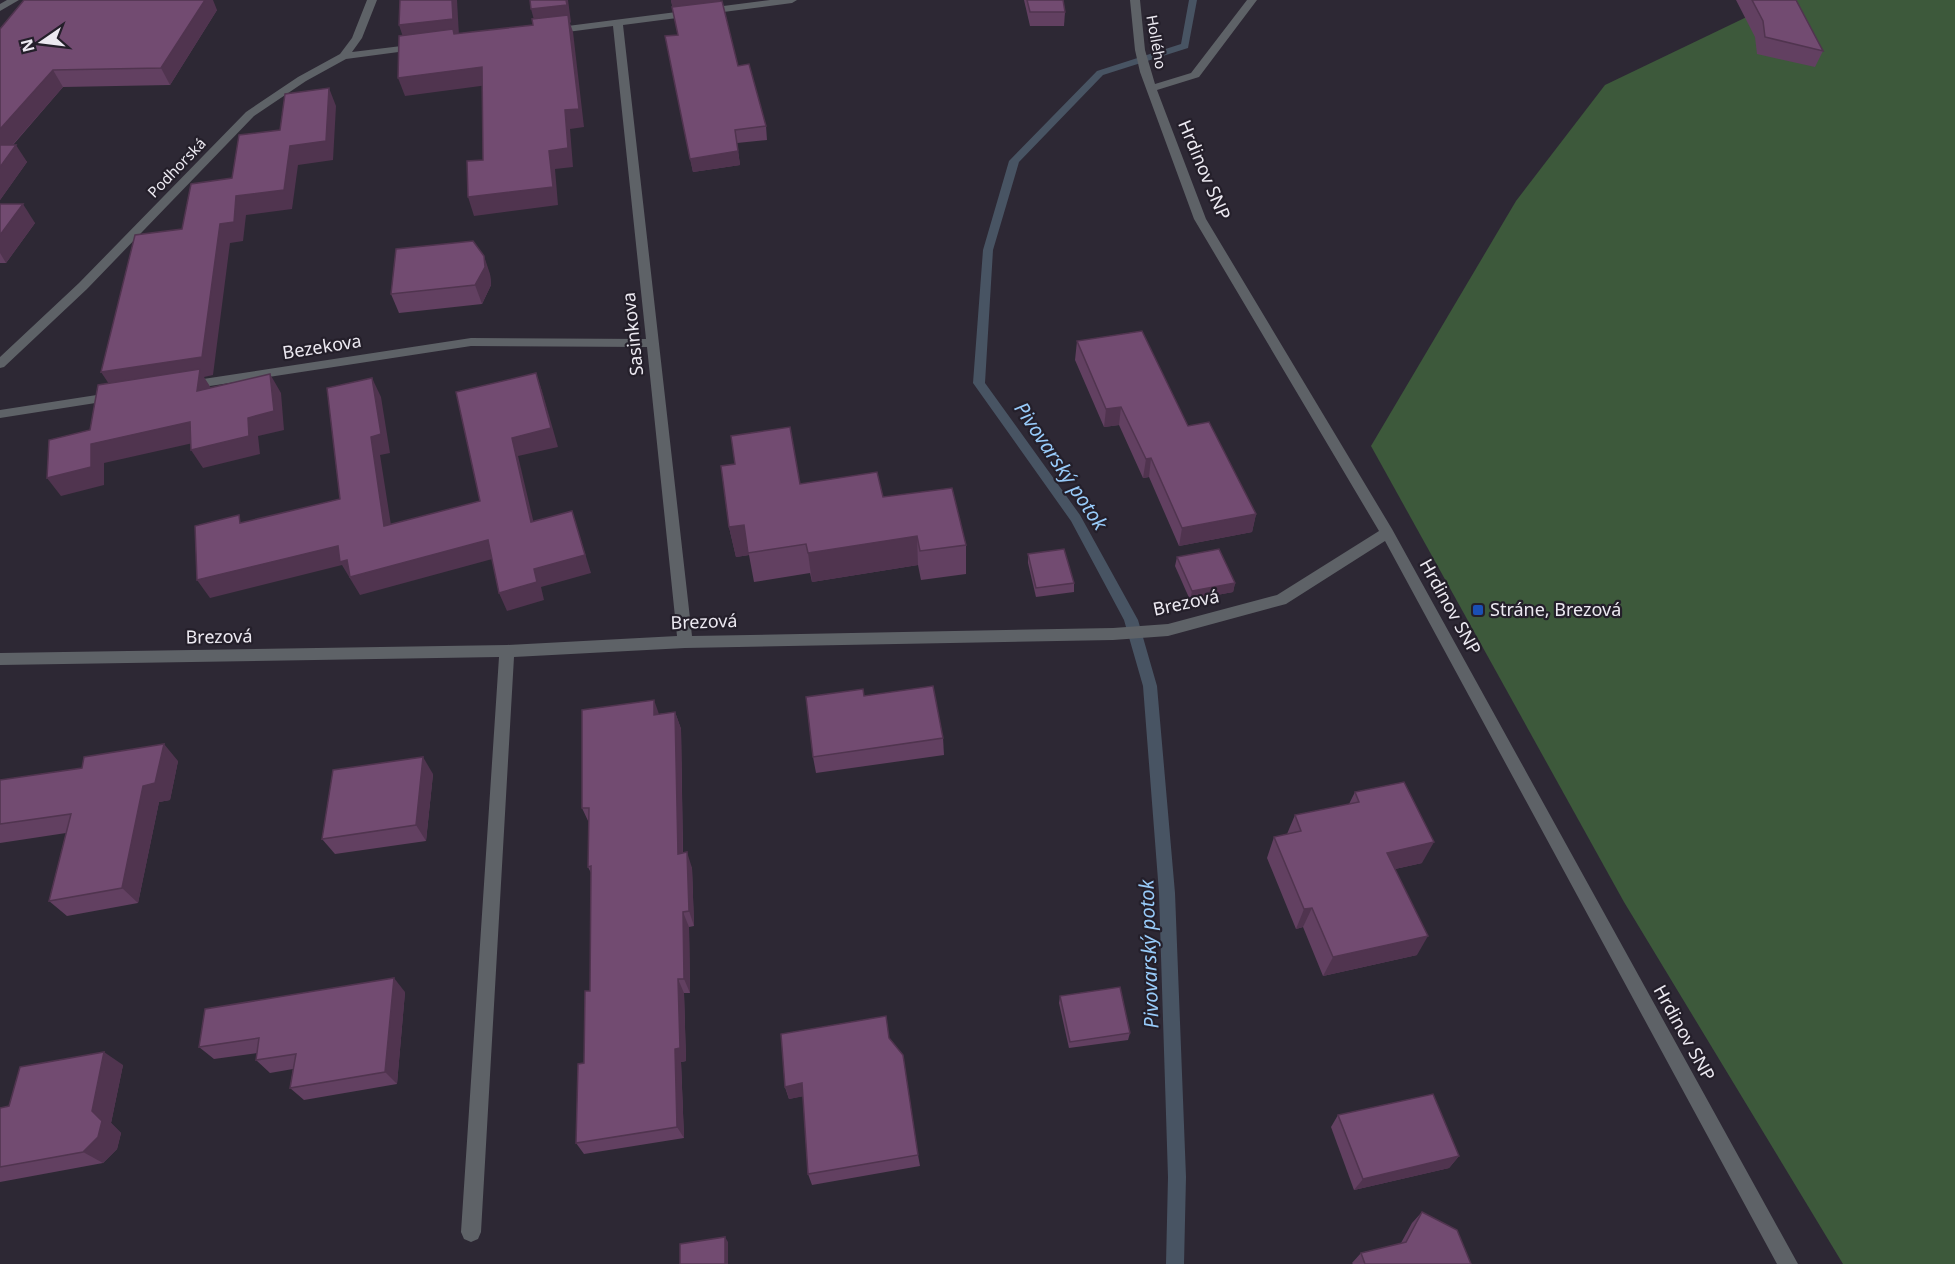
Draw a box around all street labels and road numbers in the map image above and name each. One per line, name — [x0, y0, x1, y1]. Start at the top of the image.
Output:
street label: Hollého — [1142, 13, 1172, 71]
street label: Hrdinov SNP — [1173, 116, 1237, 223]
street label: Podhorská — [143, 133, 210, 201]
street label: Sasinkova — [616, 291, 648, 377]
street label: Bezekova — [281, 328, 363, 364]
street label: Hrdinov SNP — [1415, 554, 1487, 659]
street label: Brezová — [1151, 583, 1221, 621]
street label: Brezová — [670, 608, 738, 634]
street label: Brezová — [185, 623, 253, 649]
street label: Hrdinov SNP — [1649, 980, 1721, 1085]

